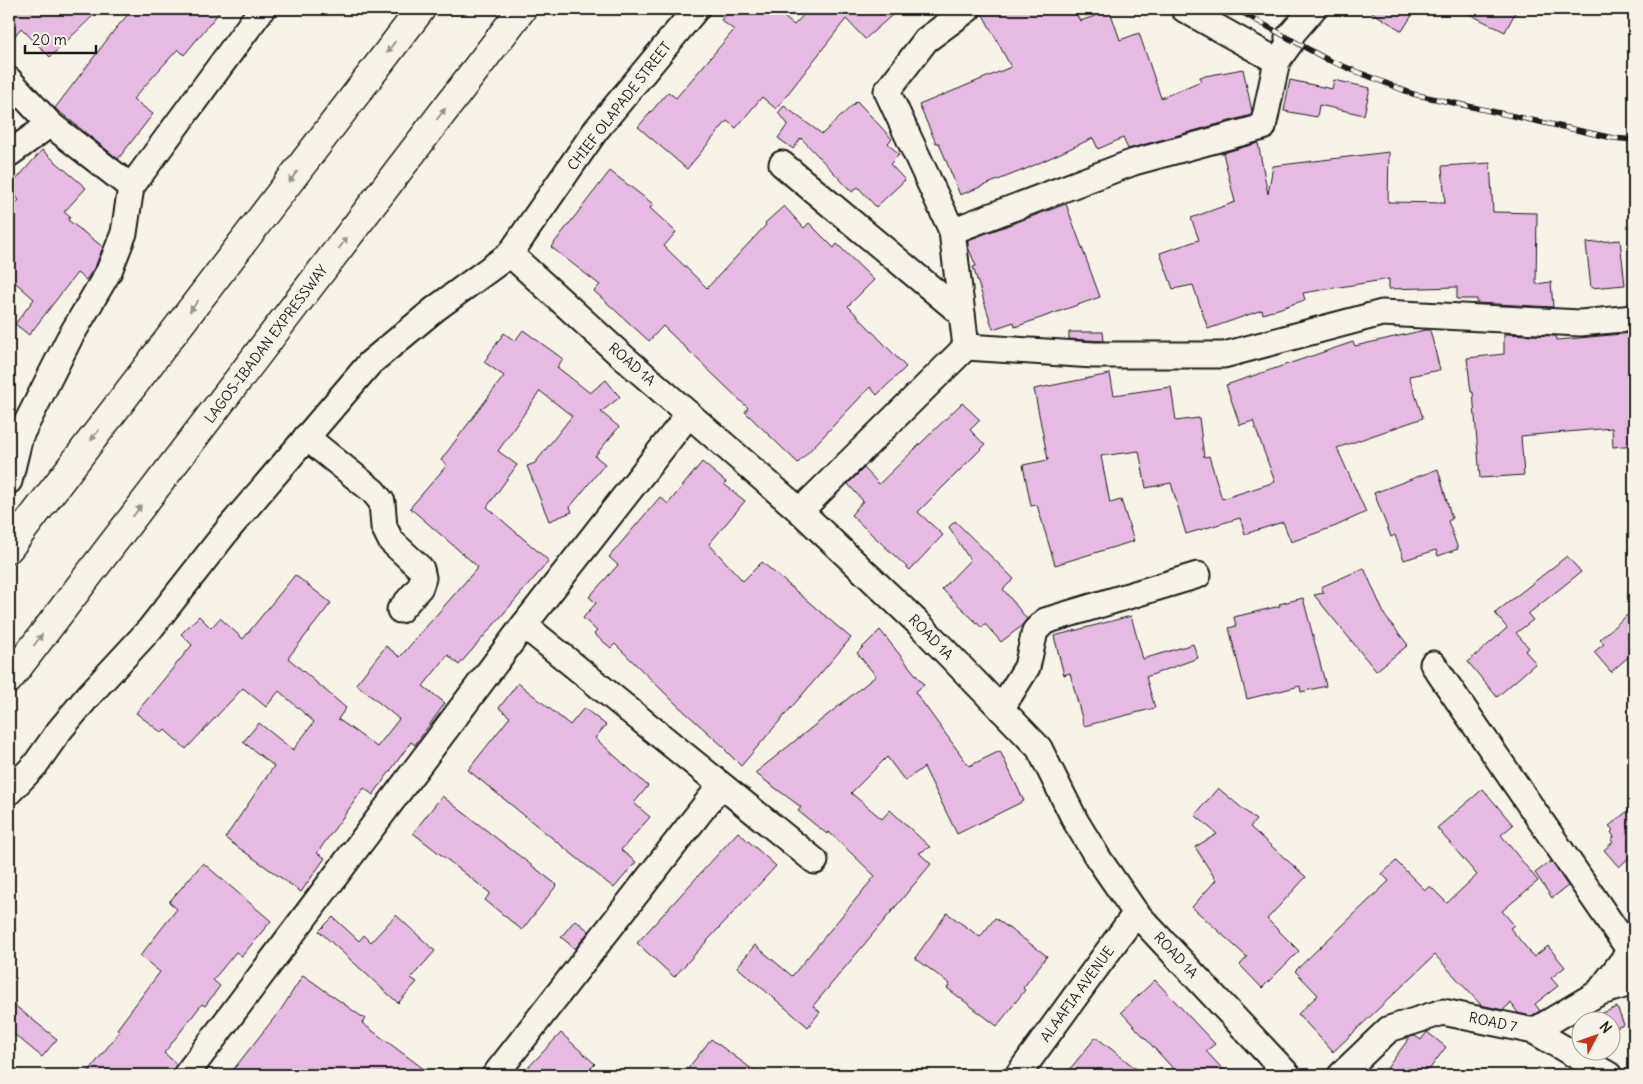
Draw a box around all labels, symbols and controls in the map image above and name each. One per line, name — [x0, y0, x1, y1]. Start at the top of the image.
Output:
scale bar — [25, 22, 96, 54]
text: 20 m — [32, 30, 67, 49]
street label: CHIEF OLAPADE STREET — [563, 38, 675, 174]
one-way arrow — [386, 41, 397, 54]
one-way arrow — [436, 108, 447, 121]
one-way arrow — [287, 170, 298, 183]
one-way arrow — [337, 237, 348, 250]
street label: LAGOS-IBADAN EXPRESSWAY — [201, 261, 332, 427]
one-way arrow — [189, 299, 199, 313]
street label: ROAD 1A — [605, 339, 659, 389]
one-way arrow — [90, 428, 101, 441]
one-way arrow — [132, 505, 143, 518]
street label: ROAD 1A — [905, 610, 957, 664]
one-way arrow — [33, 634, 44, 647]
street label: ROAD 1A — [1150, 928, 1202, 982]
street label: ALAAFIA AVENUE — [1036, 943, 1118, 1045]
street label: ROAD 7 — [1467, 1008, 1519, 1036]
north arrow — [1570, 1012, 1620, 1062]
text: N — [1596, 1018, 1616, 1037]

